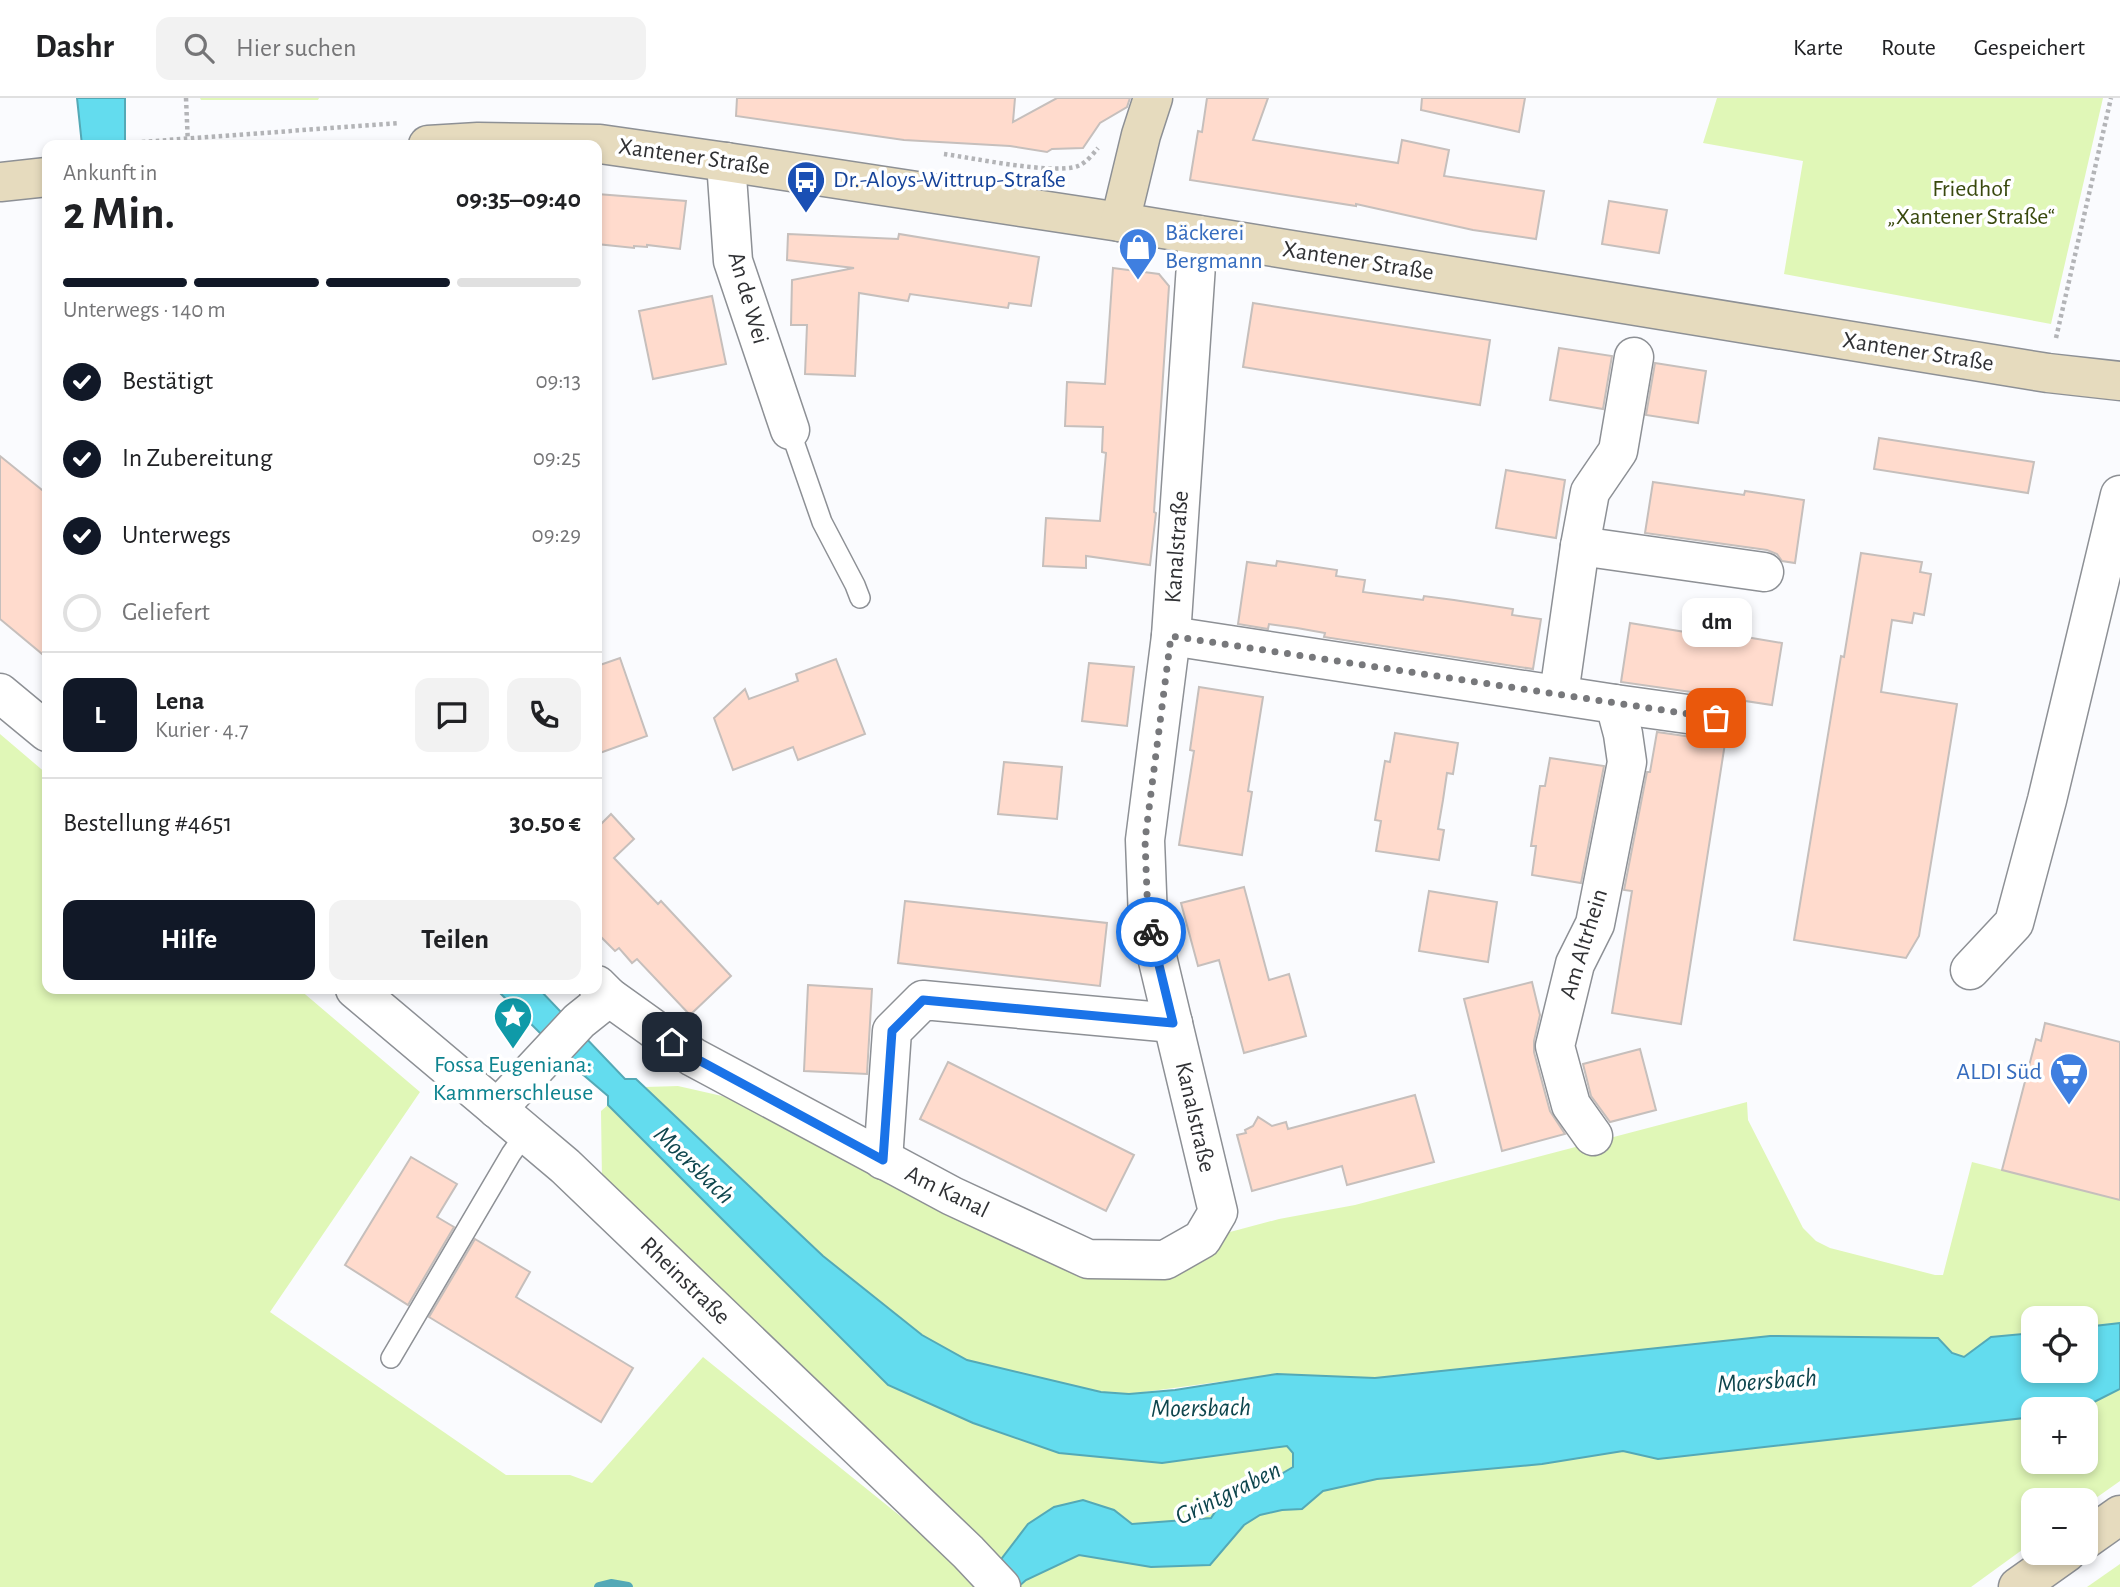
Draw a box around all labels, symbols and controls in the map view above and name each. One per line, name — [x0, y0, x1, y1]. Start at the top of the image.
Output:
search box — [156, 17, 646, 80]
icon: search — [180, 29, 218, 67]
text: Dashr — [35, 31, 114, 64]
text: Hier suchen — [236, 35, 356, 61]
text: Karte — [1793, 36, 1843, 60]
text: Route — [1881, 36, 1936, 60]
text: Gespeichert — [1974, 36, 2085, 60]
street label: Xantener Straße — [617, 134, 771, 180]
bus stop icon: Dr.-Aloys-Wittrup-Straße — [785, 159, 827, 214]
text: Ankunft in — [63, 162, 157, 185]
place label: Dr.-Aloys-Wittrup-Straße — [833, 168, 1066, 192]
park label: Friedhof „Xantener Straße“ — [1887, 177, 2055, 229]
text: 09:35–09:40 — [456, 186, 581, 212]
text: 2 Min. — [63, 191, 175, 237]
place label: Bäckerei Bergmann — [1165, 221, 1263, 273]
shop icon: Bäckerei Bergmann — [1117, 226, 1159, 281]
street label: Xantener Straße — [1281, 237, 1435, 285]
street label: An de Wei — [723, 249, 773, 347]
text: Unterwegs · 140 m — [63, 299, 226, 322]
street label: Xantener Straße — [1841, 328, 1995, 376]
icon: check — [63, 363, 101, 401]
text: Bestätigt — [122, 368, 213, 394]
text: 09:13 — [535, 370, 581, 393]
icon: check — [63, 440, 101, 478]
text: In Zubereitung — [122, 445, 272, 471]
text: 09:25 — [533, 447, 581, 470]
street label: Kanalstraße — [1161, 490, 1193, 604]
icon: check — [63, 517, 101, 555]
text: Unterwegs — [122, 522, 231, 548]
text: 09:29 — [532, 524, 581, 547]
text: Geliefert — [122, 599, 210, 625]
callout: dm — [1681, 599, 1751, 648]
text: dm — [1702, 611, 1732, 634]
button: chat — [415, 678, 489, 752]
button: phone — [507, 678, 581, 752]
text: Lena — [155, 688, 205, 714]
pin — [1686, 688, 1746, 748]
icon: bag — [1697, 699, 1735, 737]
text: L — [94, 702, 106, 728]
text: Kurier · 4.7 — [155, 719, 249, 742]
text: Bestellung #4651 — [63, 810, 232, 836]
text: 30.50 € — [509, 810, 581, 836]
street label: Am Altrhein — [1556, 886, 1612, 1002]
courier — [1116, 897, 1186, 967]
button: Hilfe — [63, 900, 315, 980]
button: Teilen — [329, 900, 581, 980]
icon: bike — [1132, 913, 1170, 951]
place icon: Fossa Eugeniana: Kammerschleuse — [492, 995, 534, 1050]
pin — [642, 1012, 702, 1072]
icon: home — [653, 1023, 691, 1061]
supermarket icon: ALDI Süd — [2048, 1051, 2090, 1106]
place label: Fossa Eugeniana: Kammerschleuse — [433, 1053, 593, 1105]
street label: Kanalstraße — [1171, 1059, 1219, 1175]
place label: ALDI Süd — [1956, 1060, 2042, 1084]
water label: Moersbach — [649, 1121, 739, 1209]
street label: Am Kanal — [901, 1162, 993, 1222]
street label: Rheinstraße — [636, 1233, 734, 1329]
map controls — [2021, 1306, 2098, 1565]
button: locate — [2021, 1306, 2098, 1383]
water label: Moersbach — [1716, 1365, 1818, 1397]
water label: Moersbach — [1151, 1394, 1251, 1422]
button: + — [2021, 1397, 2098, 1474]
water label: Grintgraben — [1171, 1456, 1285, 1530]
button: − — [2021, 1488, 2098, 1565]

